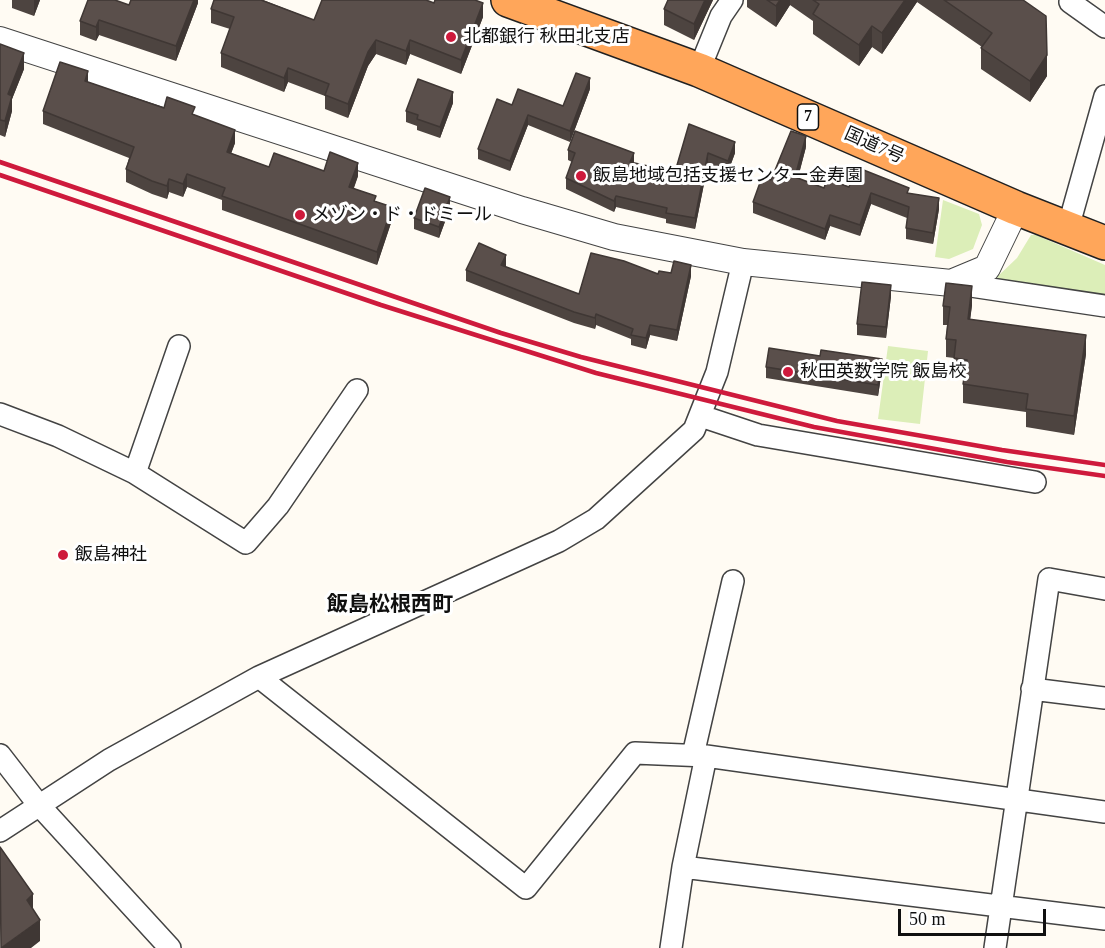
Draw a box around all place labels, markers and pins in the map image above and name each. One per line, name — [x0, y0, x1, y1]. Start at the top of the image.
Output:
place label: 北都銀行 秋田北支店 — [463, 26, 629, 48]
marker: 北都銀行 秋田北支店 — [444, 30, 458, 44]
place label: 飯島地域包括支援センター金寿園 — [593, 165, 863, 187]
marker: 飯島地域包括支援センター金寿園 — [574, 169, 588, 183]
place label: メゾン・ド・ドミール — [312, 204, 492, 226]
marker: メゾン・ド・ドミール — [293, 208, 307, 222]
place label: 秋田英数学院 飯島校 — [800, 361, 966, 383]
marker: 秋田英数学院 飯島校 — [781, 365, 795, 379]
place label: 飯島神社 — [75, 544, 147, 566]
marker: 飯島神社 — [56, 548, 70, 562]

